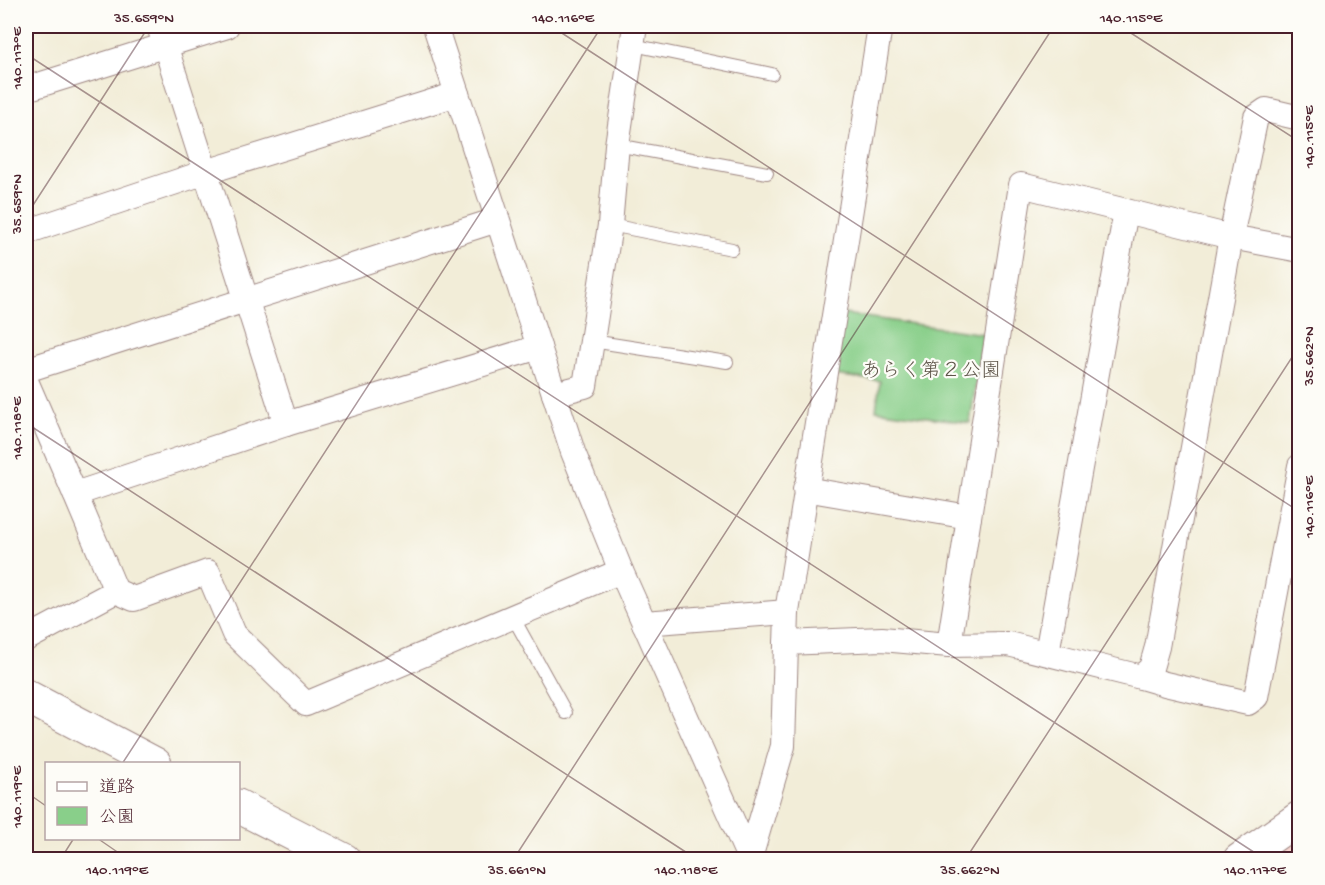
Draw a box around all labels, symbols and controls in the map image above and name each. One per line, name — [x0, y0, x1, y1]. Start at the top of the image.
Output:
text: 35.659°N — [113, 10, 174, 28]
text: 140.116°E — [531, 10, 595, 28]
text: 140.115°E — [1099, 10, 1163, 28]
text: 140.117°E — [9, 26, 27, 90]
text: 140.115°E — [1301, 105, 1319, 169]
text: 35.659°N — [9, 174, 27, 235]
text: 35.662°N — [1301, 326, 1319, 387]
park label: あらく第２公園 — [861, 360, 1001, 384]
text: 140.118°E — [9, 396, 27, 460]
text: 140.116°E — [1301, 475, 1319, 539]
legend — [45, 762, 240, 840]
text: 140.119°E — [9, 765, 27, 829]
text: 道路 — [99, 777, 135, 799]
text: 公園 — [99, 808, 135, 829]
text: 140.119°E — [85, 862, 149, 880]
text: 35.661°N — [487, 862, 546, 880]
text: 140.118°E — [654, 862, 718, 880]
text: 35.662°N — [939, 862, 1000, 880]
text: 140.117°E — [1223, 862, 1287, 880]

